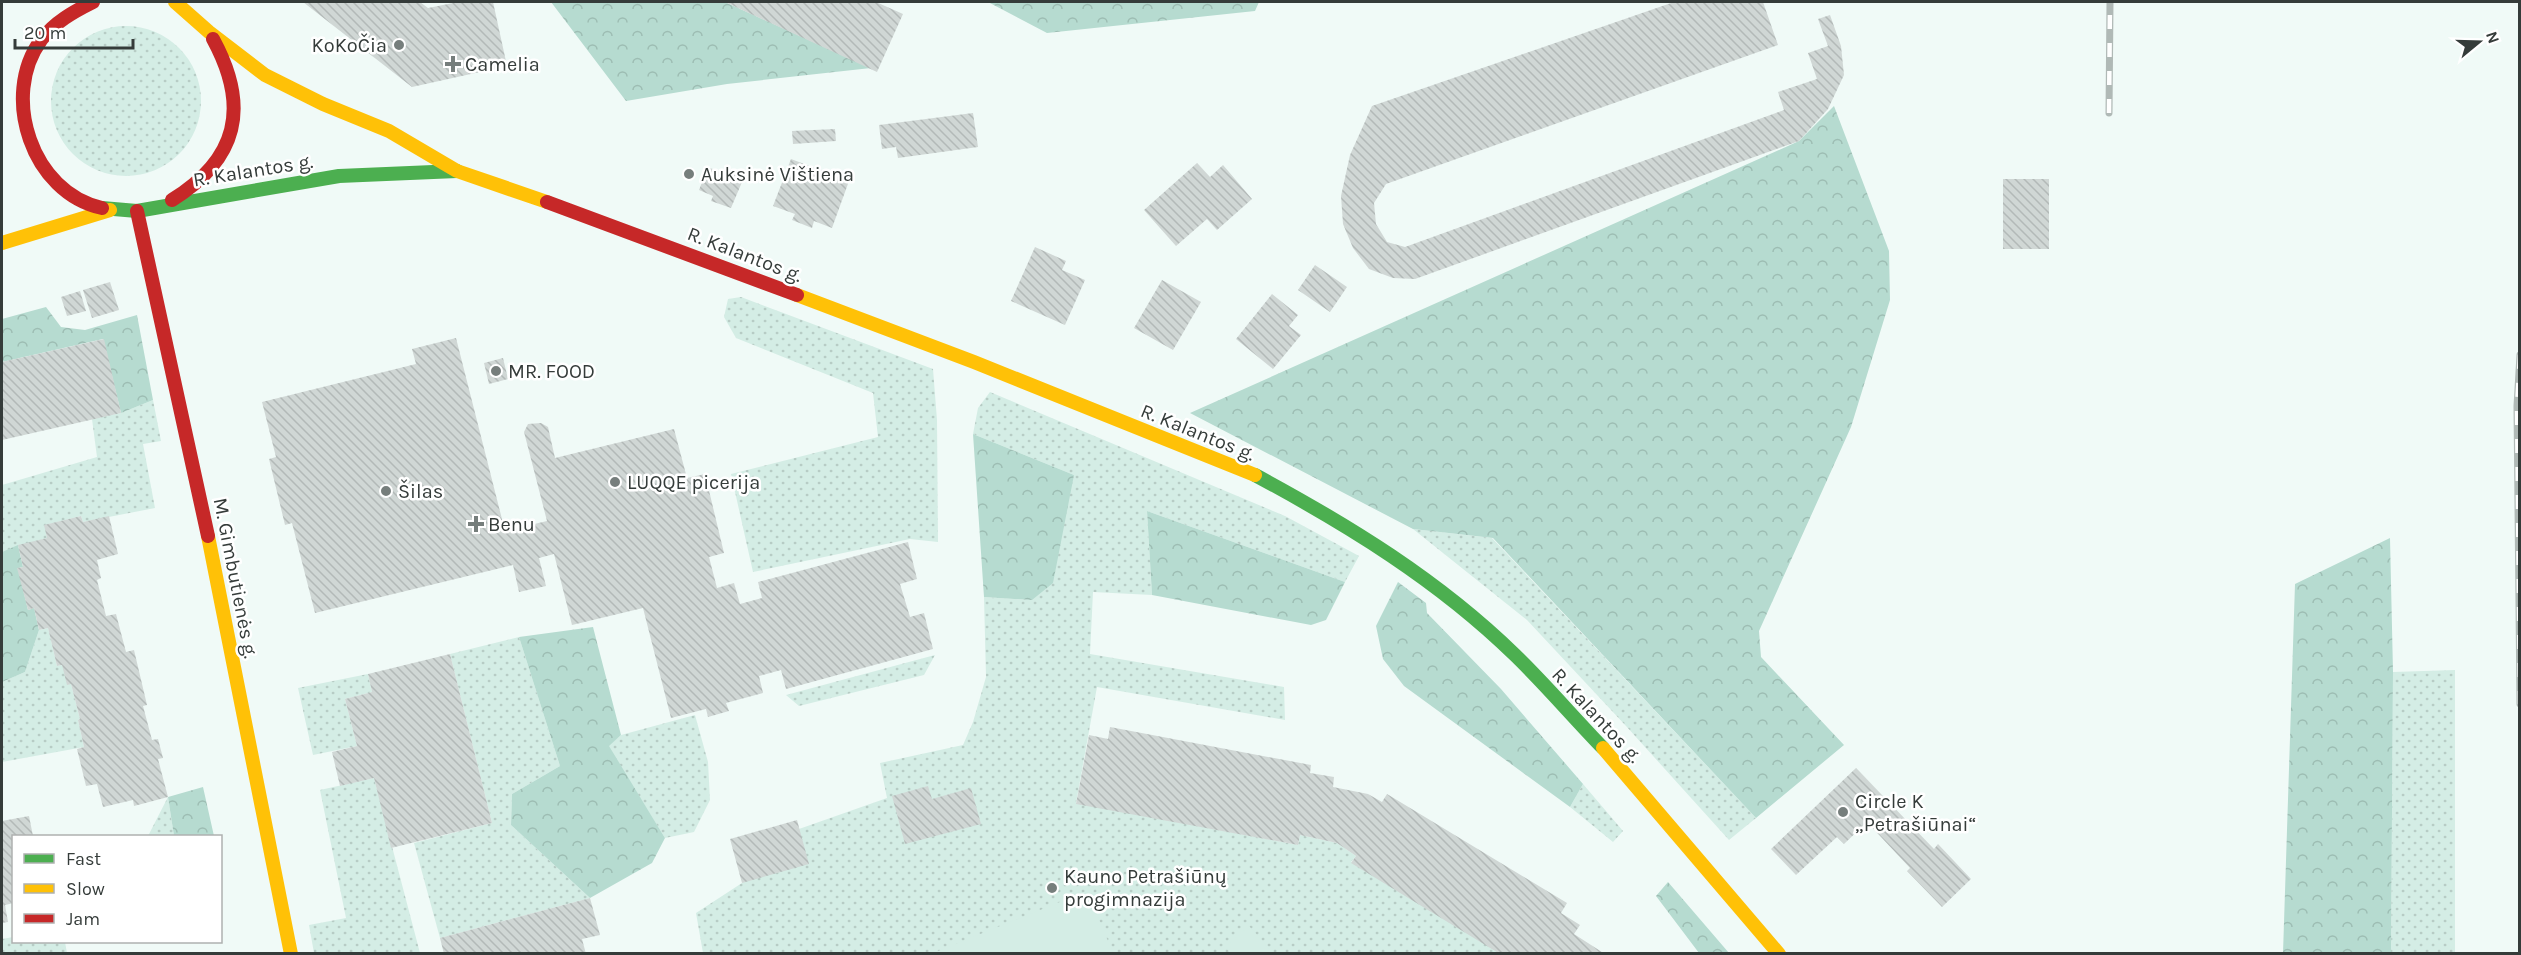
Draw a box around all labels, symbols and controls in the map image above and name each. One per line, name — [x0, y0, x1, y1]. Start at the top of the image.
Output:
scale bar — [15, 12, 134, 50]
north arrow — [2449, 12, 2509, 72]
text: 20 m — [24, 22, 66, 44]
text: N — [2482, 29, 2504, 46]
place label: KoKoČia — [312, 33, 387, 57]
marker: KoKoČia — [392, 38, 406, 52]
place label: Camelia — [465, 53, 540, 76]
marker: Camelia — [446, 57, 460, 71]
street label: R. Kalantos g. — [192, 150, 315, 191]
place label: Auksinė Vištiena — [701, 163, 854, 186]
marker: Auksinė Vištiena — [682, 167, 696, 181]
street label: R. Kalantos g. — [684, 222, 805, 287]
place label: MR. FOOD — [508, 360, 595, 383]
marker: MR. FOOD — [489, 364, 503, 378]
street label: R. Kalantos g. — [1137, 399, 1258, 466]
place label: LUQQE picerija — [627, 471, 760, 494]
marker: LUQQE picerija — [608, 475, 622, 489]
place label: Šilas — [398, 479, 443, 503]
marker: Šilas — [379, 484, 393, 498]
street label: M. Gimbutienės g. — [209, 496, 262, 660]
place label: Benu — [488, 513, 535, 536]
marker: Benu — [469, 517, 483, 531]
street label: R. Kalantos g. — [1547, 663, 1646, 767]
place label: Circle K „Petrašiūnai“ — [1855, 790, 1976, 836]
marker: Circle K „Petrašiūnai“ — [1836, 805, 1850, 819]
legend — [12, 835, 222, 943]
text: Fast — [66, 848, 101, 870]
place label: Kauno Petrašiūnų progimnazija — [1064, 865, 1227, 911]
text: Slow — [66, 878, 105, 900]
marker: Kauno Petrašiūnų progimnazija — [1045, 881, 1059, 895]
text: Jam — [66, 908, 100, 930]

